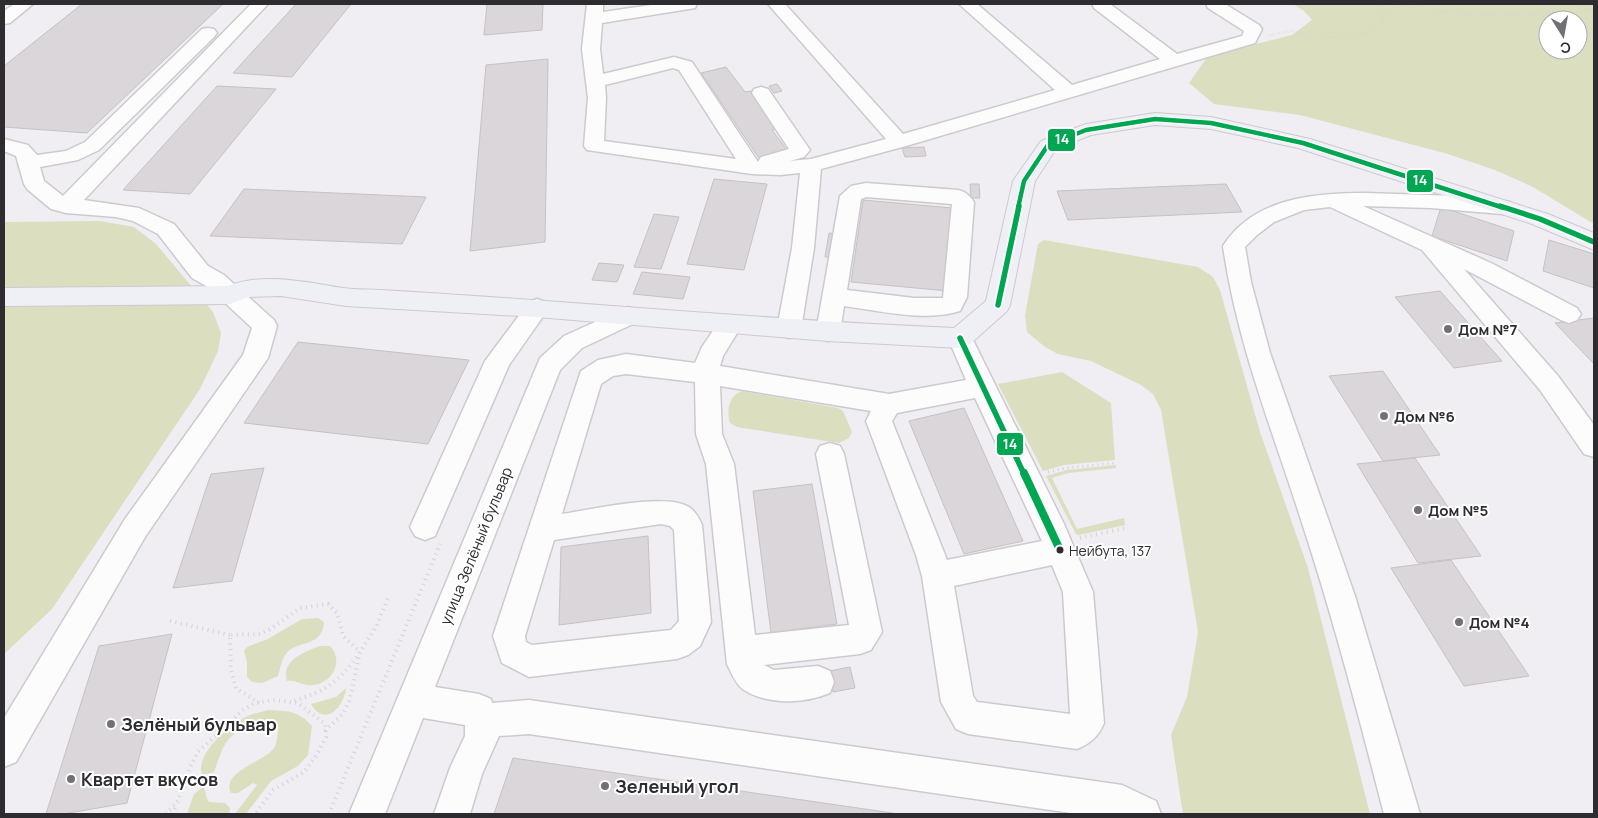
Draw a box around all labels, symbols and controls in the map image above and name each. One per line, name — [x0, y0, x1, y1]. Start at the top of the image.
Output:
north arrow — [1538, 10, 1588, 60]
text: С — [1559, 38, 1572, 59]
line badge: 14 — [1047, 128, 1076, 152]
text: 14 — [1055, 129, 1069, 148]
line badge: 14 — [1406, 169, 1434, 193]
text: 14 — [1413, 170, 1427, 189]
place label: Дом №7 — [1458, 319, 1517, 340]
marker: Дом №7 — [1442, 323, 1454, 335]
place label: Дом №6 — [1394, 406, 1455, 427]
marker: Дом №6 — [1378, 410, 1390, 422]
line badge: 14 — [996, 432, 1024, 456]
text: 14 — [1003, 434, 1017, 453]
street label: улица Зелёный бульвар — [435, 464, 517, 628]
place label: Дом №5 — [1428, 500, 1488, 521]
marker: Дом №5 — [1412, 504, 1424, 516]
place label: Нейбута, 137 — [1069, 541, 1151, 560]
marker: Нейбута, 137 — [1055, 545, 1065, 555]
place label: Дом №4 — [1469, 612, 1530, 633]
marker: Дом №4 — [1453, 616, 1465, 628]
place label: Зелёный бульвар — [121, 712, 277, 736]
marker: Зелёный бульвар — [105, 718, 117, 730]
place label: Квартет вкусов — [81, 767, 218, 791]
marker: Квартет вкусов — [65, 773, 77, 785]
place label: Зеленый угол — [615, 774, 739, 798]
marker: Зеленый угол — [599, 780, 611, 792]

